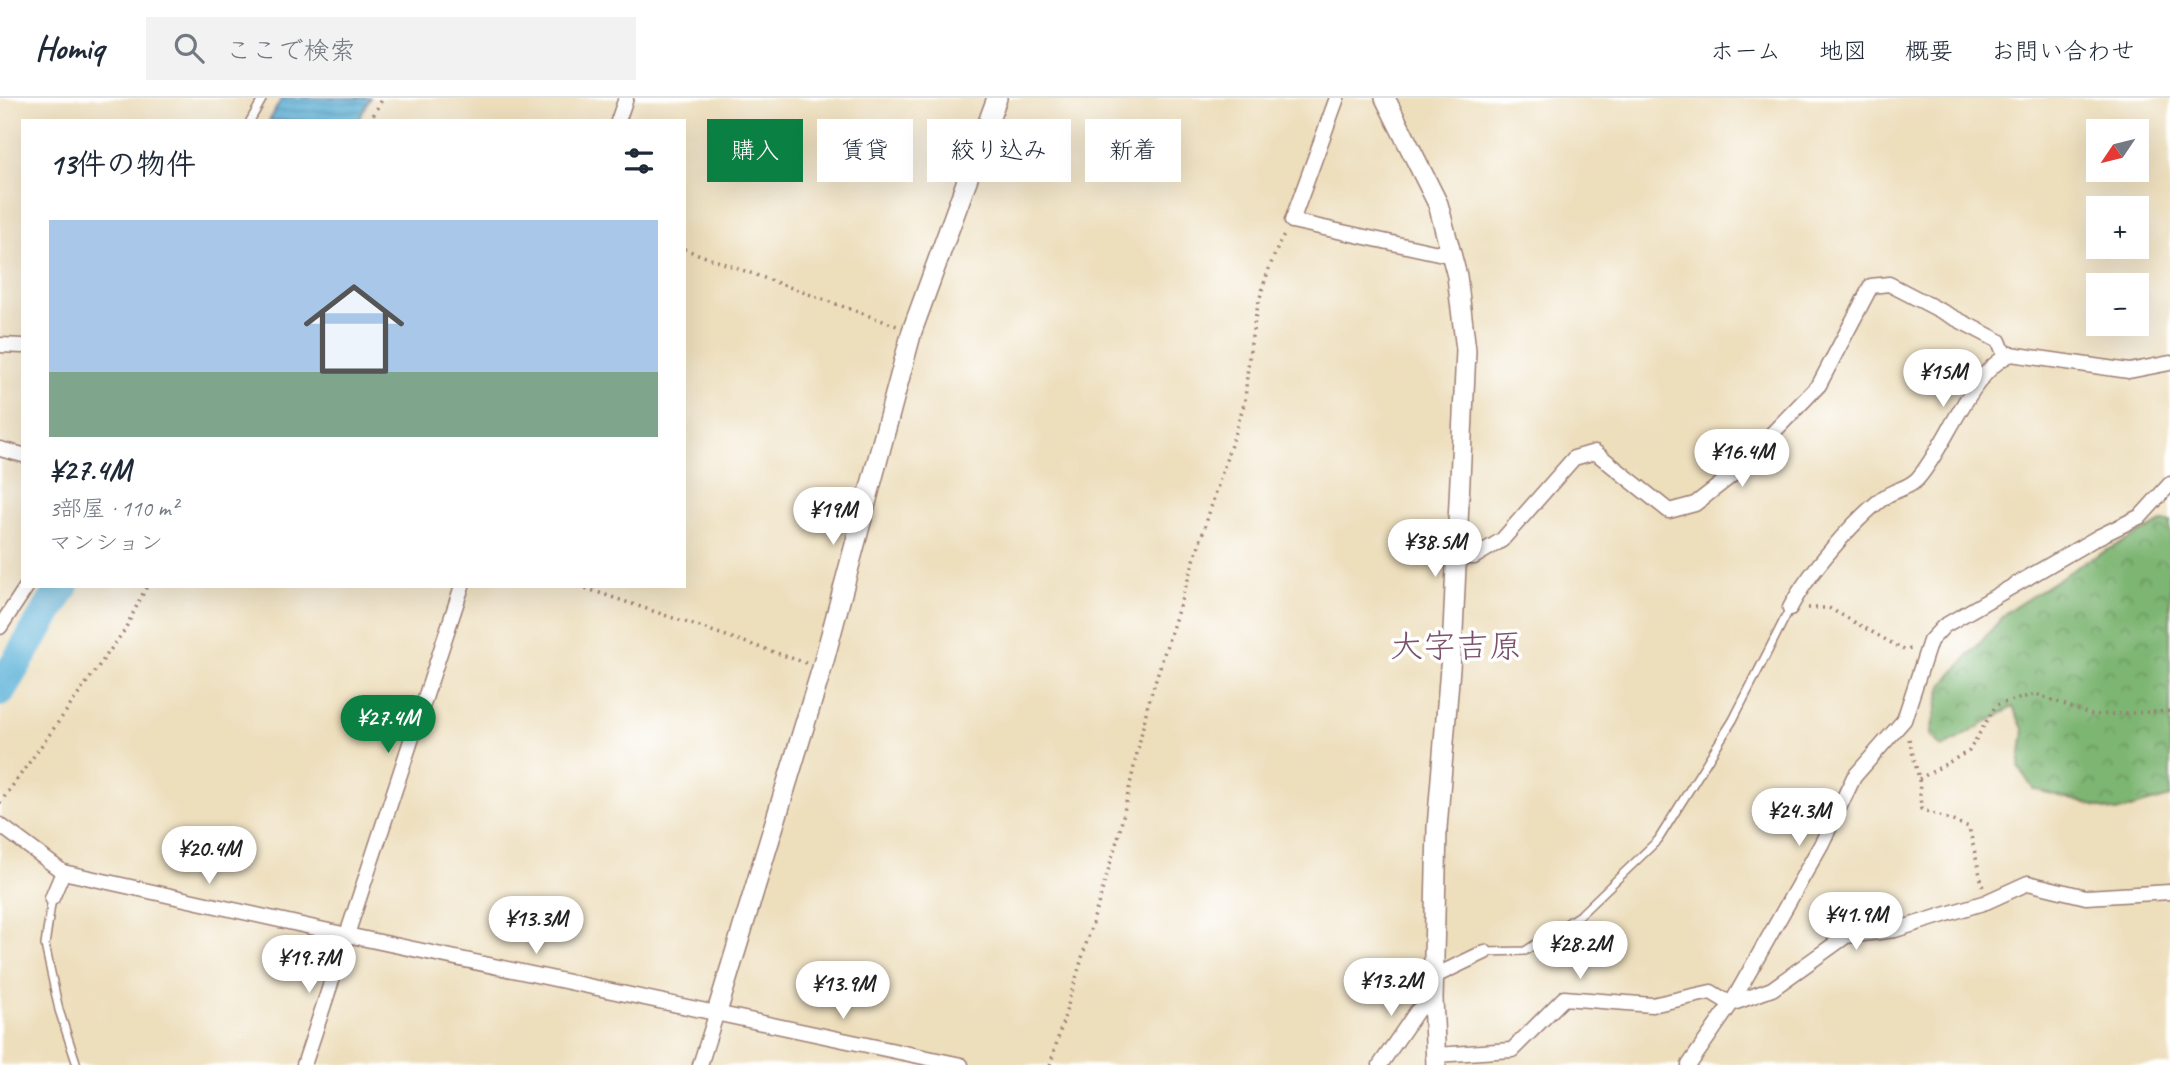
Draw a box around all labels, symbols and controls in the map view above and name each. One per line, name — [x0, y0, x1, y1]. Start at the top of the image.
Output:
search box — [146, 17, 636, 80]
text: Homiq — [35, 27, 104, 69]
icon: search — [170, 29, 208, 67]
text: ここで検索 — [226, 34, 356, 67]
text: ホーム — [1710, 36, 1781, 66]
text: 地図 — [1819, 36, 1867, 66]
text: 概要 — [1905, 36, 1953, 66]
text: お問い合わせ — [1991, 36, 2135, 66]
chip: 購入 — [707, 119, 803, 182]
chip: 賃貸 — [817, 119, 913, 182]
chip: 絞り込み — [927, 119, 1071, 182]
chip: 新着 — [1085, 119, 1181, 182]
north arrow — [2086, 119, 2149, 182]
map controls — [2086, 119, 2149, 336]
icon: filters — [620, 142, 658, 180]
text: 13件の物件 — [49, 145, 196, 183]
button: + — [2086, 196, 2149, 259]
icon: home — [291, 266, 417, 392]
button: − — [2086, 273, 2149, 336]
pin: ¥15M — [1902, 350, 1984, 409]
text: ¥15M — [1919, 357, 1967, 386]
pin: ¥16.4M — [1685, 430, 1799, 489]
text: ¥16.4M — [1710, 437, 1774, 466]
text: ¥27.4M — [49, 451, 131, 489]
pin: ¥19M — [792, 488, 874, 547]
text: 3部屋 · 110 m² — [49, 494, 178, 523]
text: ¥19M — [809, 495, 857, 524]
pin: ¥38.5M — [1378, 519, 1492, 579]
text: ¥38.5M — [1404, 527, 1466, 556]
text: マンション — [49, 528, 163, 557]
district label: 大字吉原 — [1390, 625, 1522, 667]
pin: ¥27.4M — [331, 696, 445, 755]
text: ¥27.4M — [357, 703, 419, 732]
pin: ¥24.3M — [1742, 788, 1856, 848]
text: ¥24.3M — [1768, 796, 1830, 825]
pin: ¥20.4M — [152, 826, 266, 886]
text: ¥20.4M — [178, 834, 240, 863]
pin: ¥41.9M — [1799, 892, 1913, 952]
pin: ¥13.3M — [479, 896, 593, 956]
text: ¥41.9M — [1825, 900, 1887, 929]
text: ¥13.3M — [505, 904, 567, 933]
pin: ¥28.2M — [1523, 922, 1637, 981]
text: ¥28.2M — [1549, 929, 1611, 958]
pin: ¥19.7M — [252, 936, 366, 995]
text: ¥19.7M — [278, 943, 340, 972]
pin: ¥13.2M — [1334, 958, 1448, 1018]
pin: ¥13.9M — [786, 962, 900, 1021]
text: ¥13.2M — [1360, 966, 1422, 995]
text: ¥13.9M — [812, 969, 874, 998]

